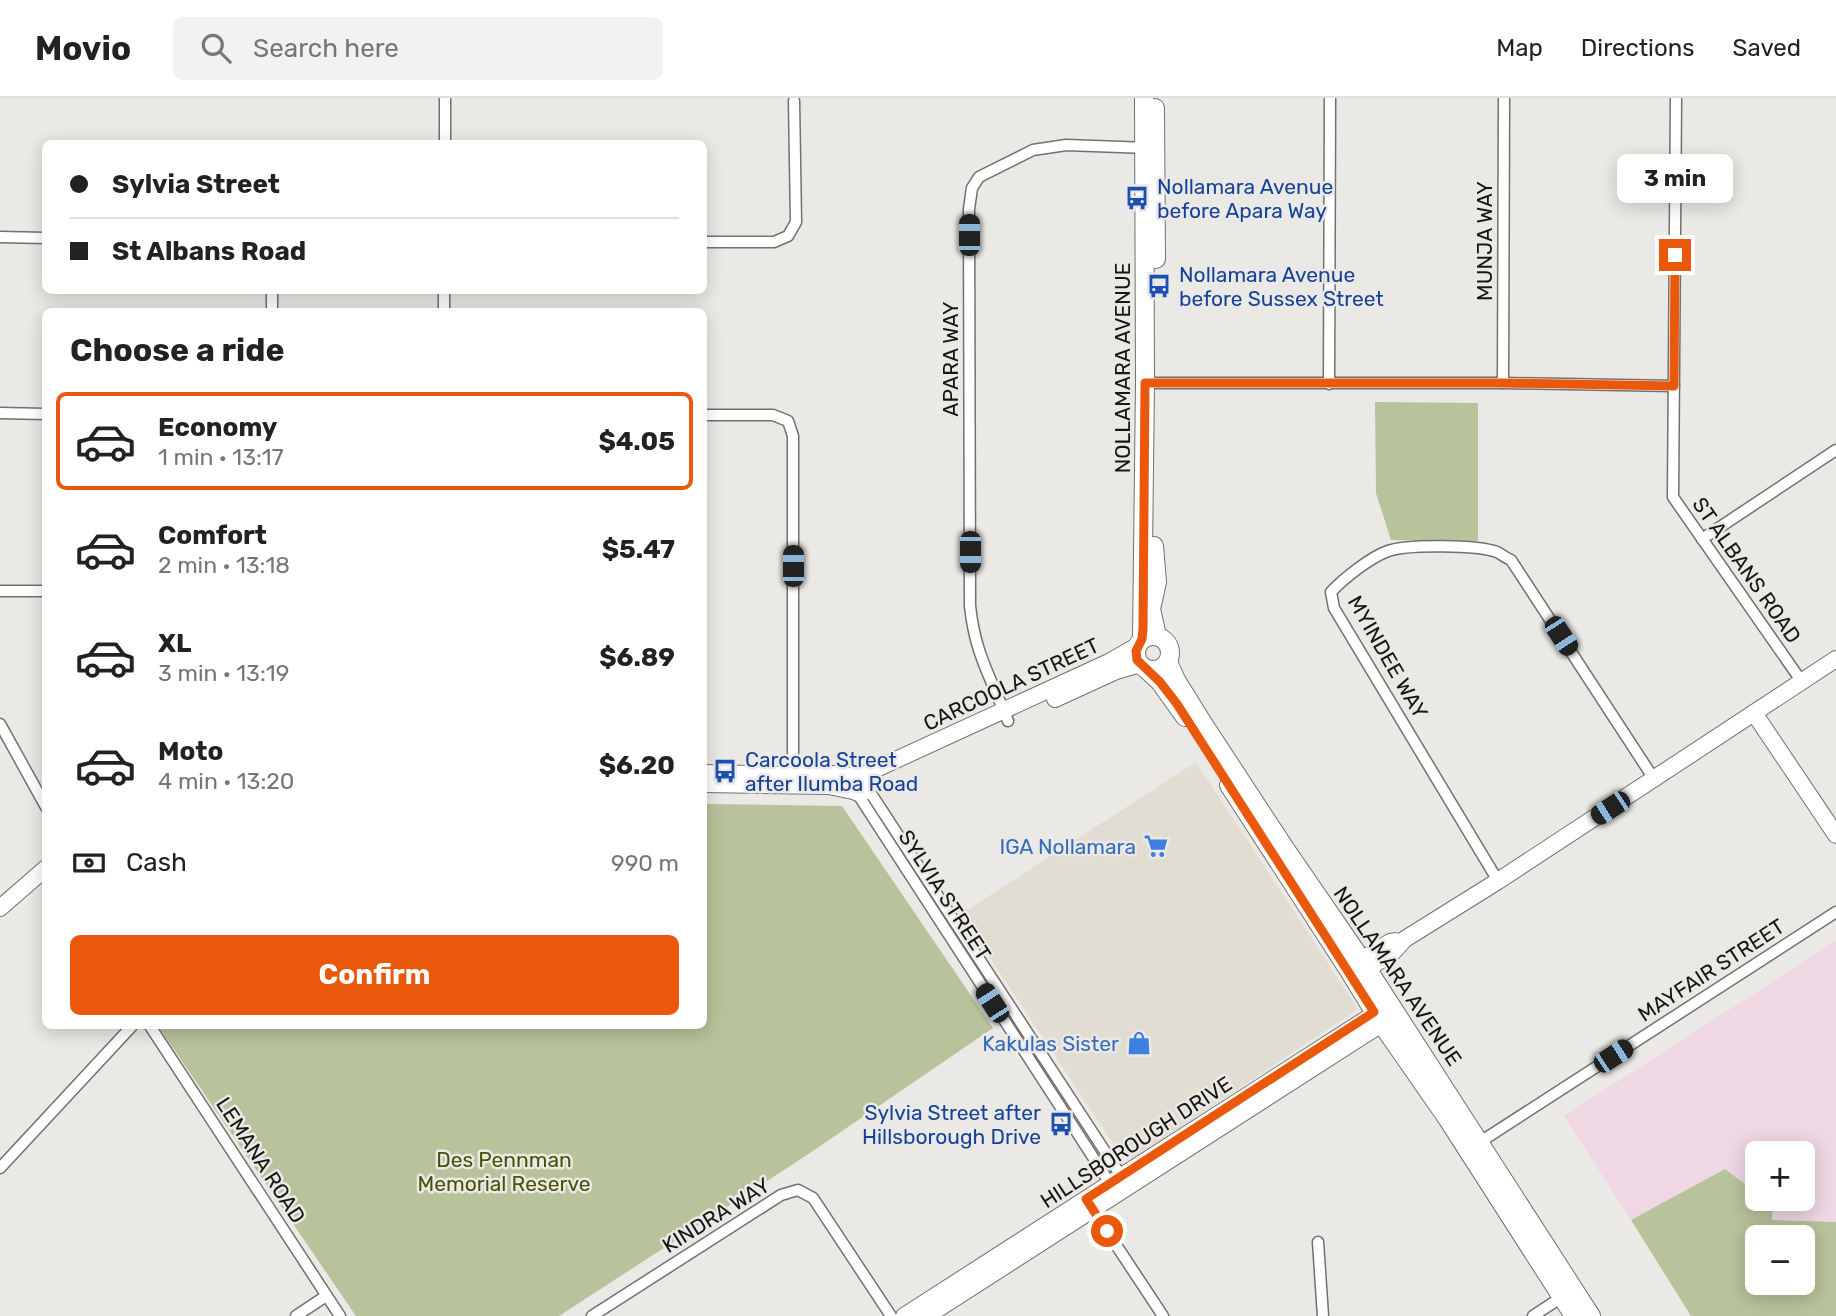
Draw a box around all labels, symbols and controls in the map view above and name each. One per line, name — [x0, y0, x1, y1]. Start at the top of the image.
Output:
search box — [173, 17, 663, 80]
text: Movio — [35, 29, 131, 68]
icon: search — [197, 29, 235, 67]
text: Search here — [253, 33, 399, 64]
text: Map — [1496, 34, 1543, 62]
text: Directions — [1581, 34, 1694, 62]
text: Saved — [1732, 34, 1801, 62]
callout: 3 min — [1617, 153, 1733, 202]
text: 3 min — [1644, 164, 1706, 192]
text: Sylvia Street — [112, 169, 280, 200]
place label: Nollamara Avenue before Apara Way — [1157, 174, 1333, 223]
street label: MUNJA WAY — [1472, 181, 1497, 301]
bus stop icon: Nollamara Avenue before Apara Way — [1123, 184, 1151, 212]
car — [959, 214, 980, 256]
text: St Albans Road — [112, 236, 306, 267]
route end — [1659, 239, 1691, 271]
place label: Nollamara Avenue before Sussex Street — [1179, 262, 1384, 311]
street label: NOLLAMARA AVENUE — [1110, 263, 1135, 473]
bus stop icon: Nollamara Avenue before Sussex Street — [1145, 272, 1173, 300]
street label: APARA WAY — [938, 301, 963, 417]
text: Choose a ride — [70, 331, 284, 369]
icon: car — [74, 410, 137, 473]
text: Economy — [158, 412, 277, 443]
text: $4.05 — [598, 426, 675, 457]
text: 1 min · 13:17 — [158, 443, 284, 471]
street label: ST ALBANS ROAD — [1687, 492, 1807, 648]
icon: car — [74, 518, 137, 581]
text: Comfort — [158, 520, 267, 551]
car — [960, 531, 981, 573]
text: $5.47 — [602, 534, 675, 565]
car — [783, 545, 804, 587]
text: 2 min · 13:18 — [158, 551, 290, 579]
street label: MYINDEE WAY — [1343, 591, 1433, 723]
car — [1541, 613, 1582, 659]
icon: car — [74, 626, 137, 689]
text: XL — [158, 628, 191, 659]
street label: CARCOOLA STREET — [919, 632, 1103, 736]
text: $6.89 — [599, 642, 675, 673]
text: 3 min · 13:19 — [158, 659, 289, 687]
icon: car — [74, 734, 137, 797]
text: Moto — [158, 736, 223, 767]
place label: Carcoola Street after Ilumba Road — [745, 747, 918, 796]
text: $6.20 — [599, 750, 675, 781]
bus stop icon: Carcoola Street after Ilumba Road — [711, 757, 739, 785]
text: 4 min · 13:20 — [158, 767, 294, 795]
car — [1587, 788, 1634, 828]
street label: SYLVIA STREET — [894, 825, 996, 965]
supermarket icon: IGA Nollamara — [1142, 832, 1170, 860]
place label: IGA Nollamara — [999, 834, 1136, 859]
icon: cash — [70, 844, 108, 882]
text: Cash — [126, 847, 187, 878]
text: 990 m — [611, 849, 679, 877]
street label: NOLLAMARA AVENUE — [1329, 882, 1467, 1070]
street label: MAYFAIR STREET — [1633, 913, 1789, 1027]
button: Confirm — [70, 935, 679, 1015]
car — [972, 980, 1013, 1026]
shop icon: Kakulas Sister — [1125, 1029, 1153, 1057]
place label: Kakulas Sister — [982, 1031, 1119, 1056]
car — [1590, 1036, 1637, 1076]
street label: HILLSBOROUGH DRIVE — [1036, 1071, 1236, 1213]
street label: LEMANA ROAD — [211, 1092, 311, 1228]
place label: Sylvia Street after Hillsborough Drive — [862, 1100, 1041, 1149]
bus stop icon: Sylvia Street after Hillsborough Drive — [1047, 1110, 1075, 1138]
map controls — [1745, 1141, 1815, 1295]
button: + — [1745, 1141, 1815, 1211]
park label: Des Pennman Memorial Reserve — [418, 1147, 590, 1196]
street label: KINDRA WAY — [658, 1172, 774, 1258]
route start — [1091, 1215, 1123, 1247]
button: − — [1745, 1225, 1815, 1295]

